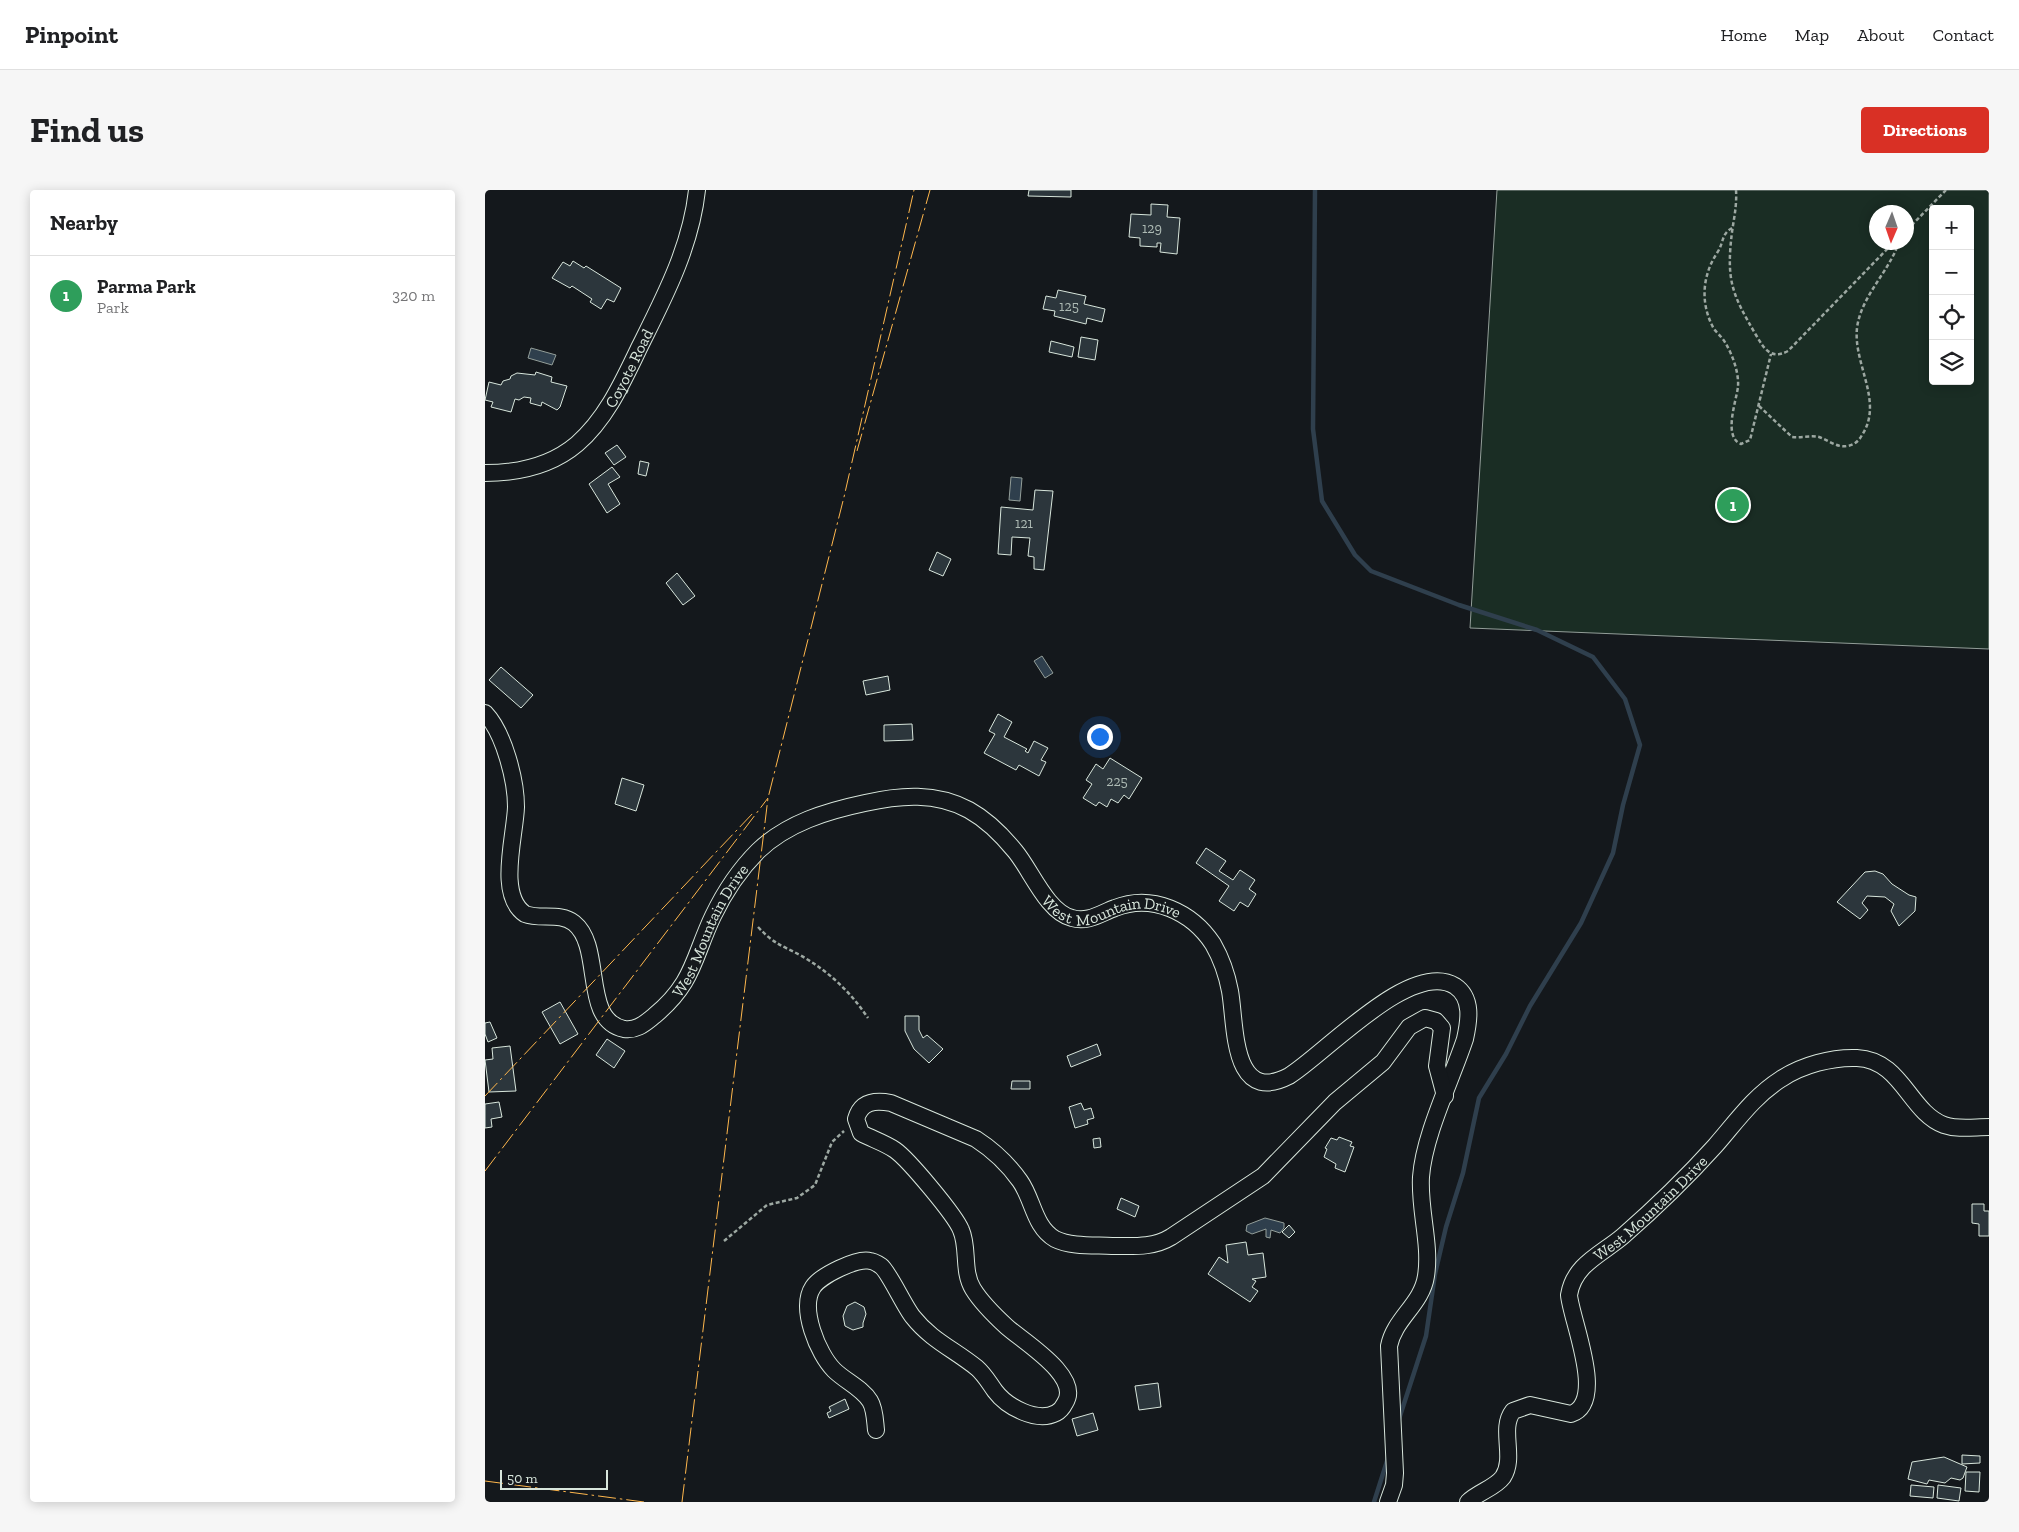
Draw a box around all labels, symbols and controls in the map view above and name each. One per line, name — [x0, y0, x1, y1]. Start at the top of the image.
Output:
text: Pinpoint — [25, 20, 118, 49]
text: Home — [1720, 24, 1767, 46]
text: Map — [1795, 24, 1829, 46]
text: About — [1857, 24, 1904, 46]
text: Contact — [1932, 24, 1994, 46]
button: Directions — [1861, 107, 1989, 153]
text: Find us — [30, 109, 144, 151]
north arrow — [1869, 205, 1914, 250]
map controls — [1929, 205, 1974, 385]
button: + — [1929, 205, 1974, 250]
text: Nearby — [50, 210, 118, 235]
house number: 129 — [1142, 220, 1162, 237]
button: − — [1929, 250, 1974, 295]
text: Parma Park — [97, 275, 196, 298]
text: 1 — [63, 286, 69, 305]
text: 320 m — [392, 286, 435, 305]
button: locate — [1929, 295, 1974, 340]
text: Park — [97, 298, 129, 317]
house number: 125 — [1059, 298, 1079, 315]
street label: Coyote Road — [601, 326, 657, 411]
button: layers — [1929, 340, 1974, 385]
pin: 1 — [1717, 486, 1749, 524]
house number: 121 — [1015, 515, 1034, 532]
your location — [1087, 724, 1113, 750]
house number: 225 — [1106, 773, 1128, 790]
street label: West Mountain Drive — [668, 860, 752, 1001]
street label: West Mountain Drive — [1038, 891, 1184, 930]
street label: West Mountain Drive — [1590, 1152, 1711, 1265]
scale bar — [500, 1467, 607, 1490]
text: 50 m — [507, 1470, 538, 1487]

